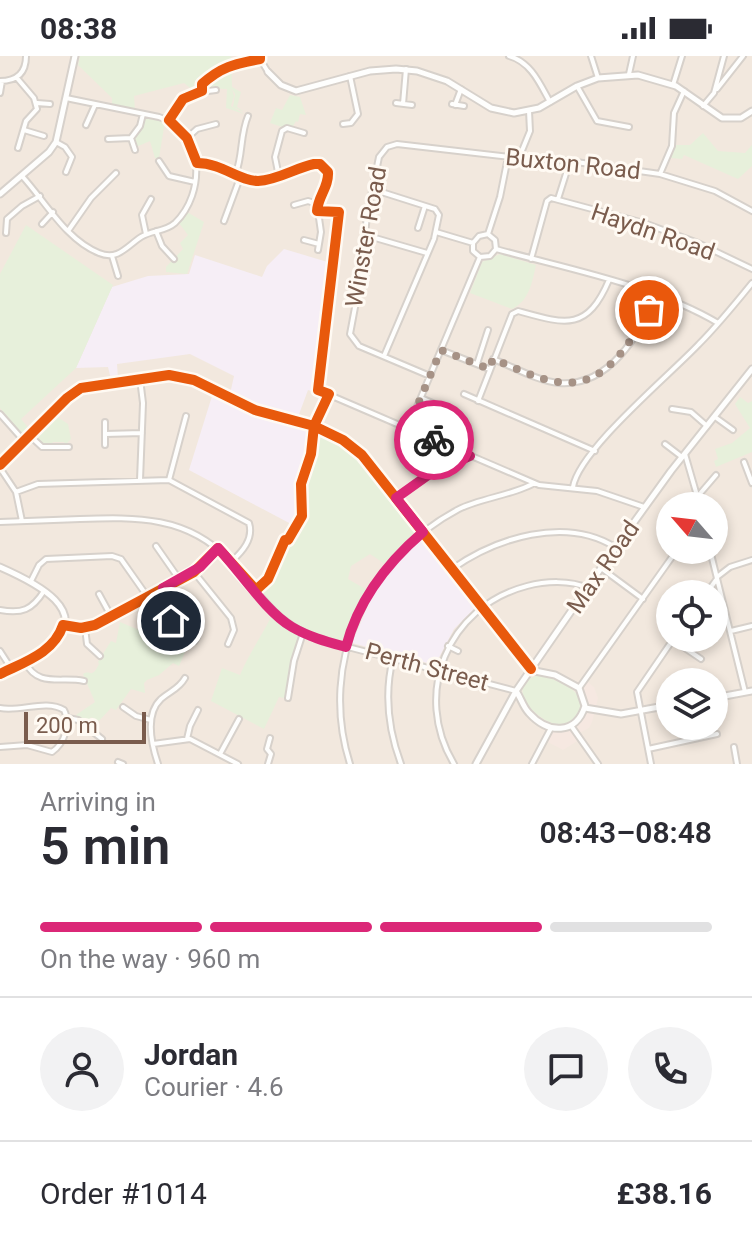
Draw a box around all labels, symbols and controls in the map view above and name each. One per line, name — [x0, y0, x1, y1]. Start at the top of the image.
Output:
text: 08:38 — [40, 11, 117, 46]
street label: Buxton Road — [504, 143, 642, 185]
street label: Winster Road — [340, 164, 392, 310]
street label: Haydn Road — [587, 198, 719, 266]
pin — [615, 276, 683, 344]
icon: bag — [627, 288, 671, 332]
courier — [394, 400, 474, 480]
icon: bike — [412, 418, 456, 462]
north arrow — [656, 492, 728, 564]
map controls — [656, 492, 728, 740]
street label: Max Road — [561, 515, 645, 619]
button: locate — [656, 580, 728, 652]
pin — [137, 587, 205, 655]
icon: home — [149, 599, 193, 643]
street label: Perth Street — [362, 637, 492, 697]
button: layers — [656, 668, 728, 740]
scale bar — [24, 708, 146, 744]
text: 200 m — [36, 713, 98, 738]
text: Arriving in — [40, 787, 156, 817]
text: 08:43–08:48 — [539, 815, 712, 850]
text: 5 min — [40, 816, 170, 877]
text: On the way · 960 m — [40, 944, 260, 974]
button: person — [40, 1027, 124, 1111]
button: chat — [524, 1027, 608, 1111]
button: phone — [628, 1027, 712, 1111]
text: Jordan — [144, 1037, 238, 1072]
text: Courier · 4.6 — [144, 1072, 284, 1102]
text: Order #1014 — [40, 1176, 207, 1211]
text: £38.16 — [617, 1176, 712, 1211]

